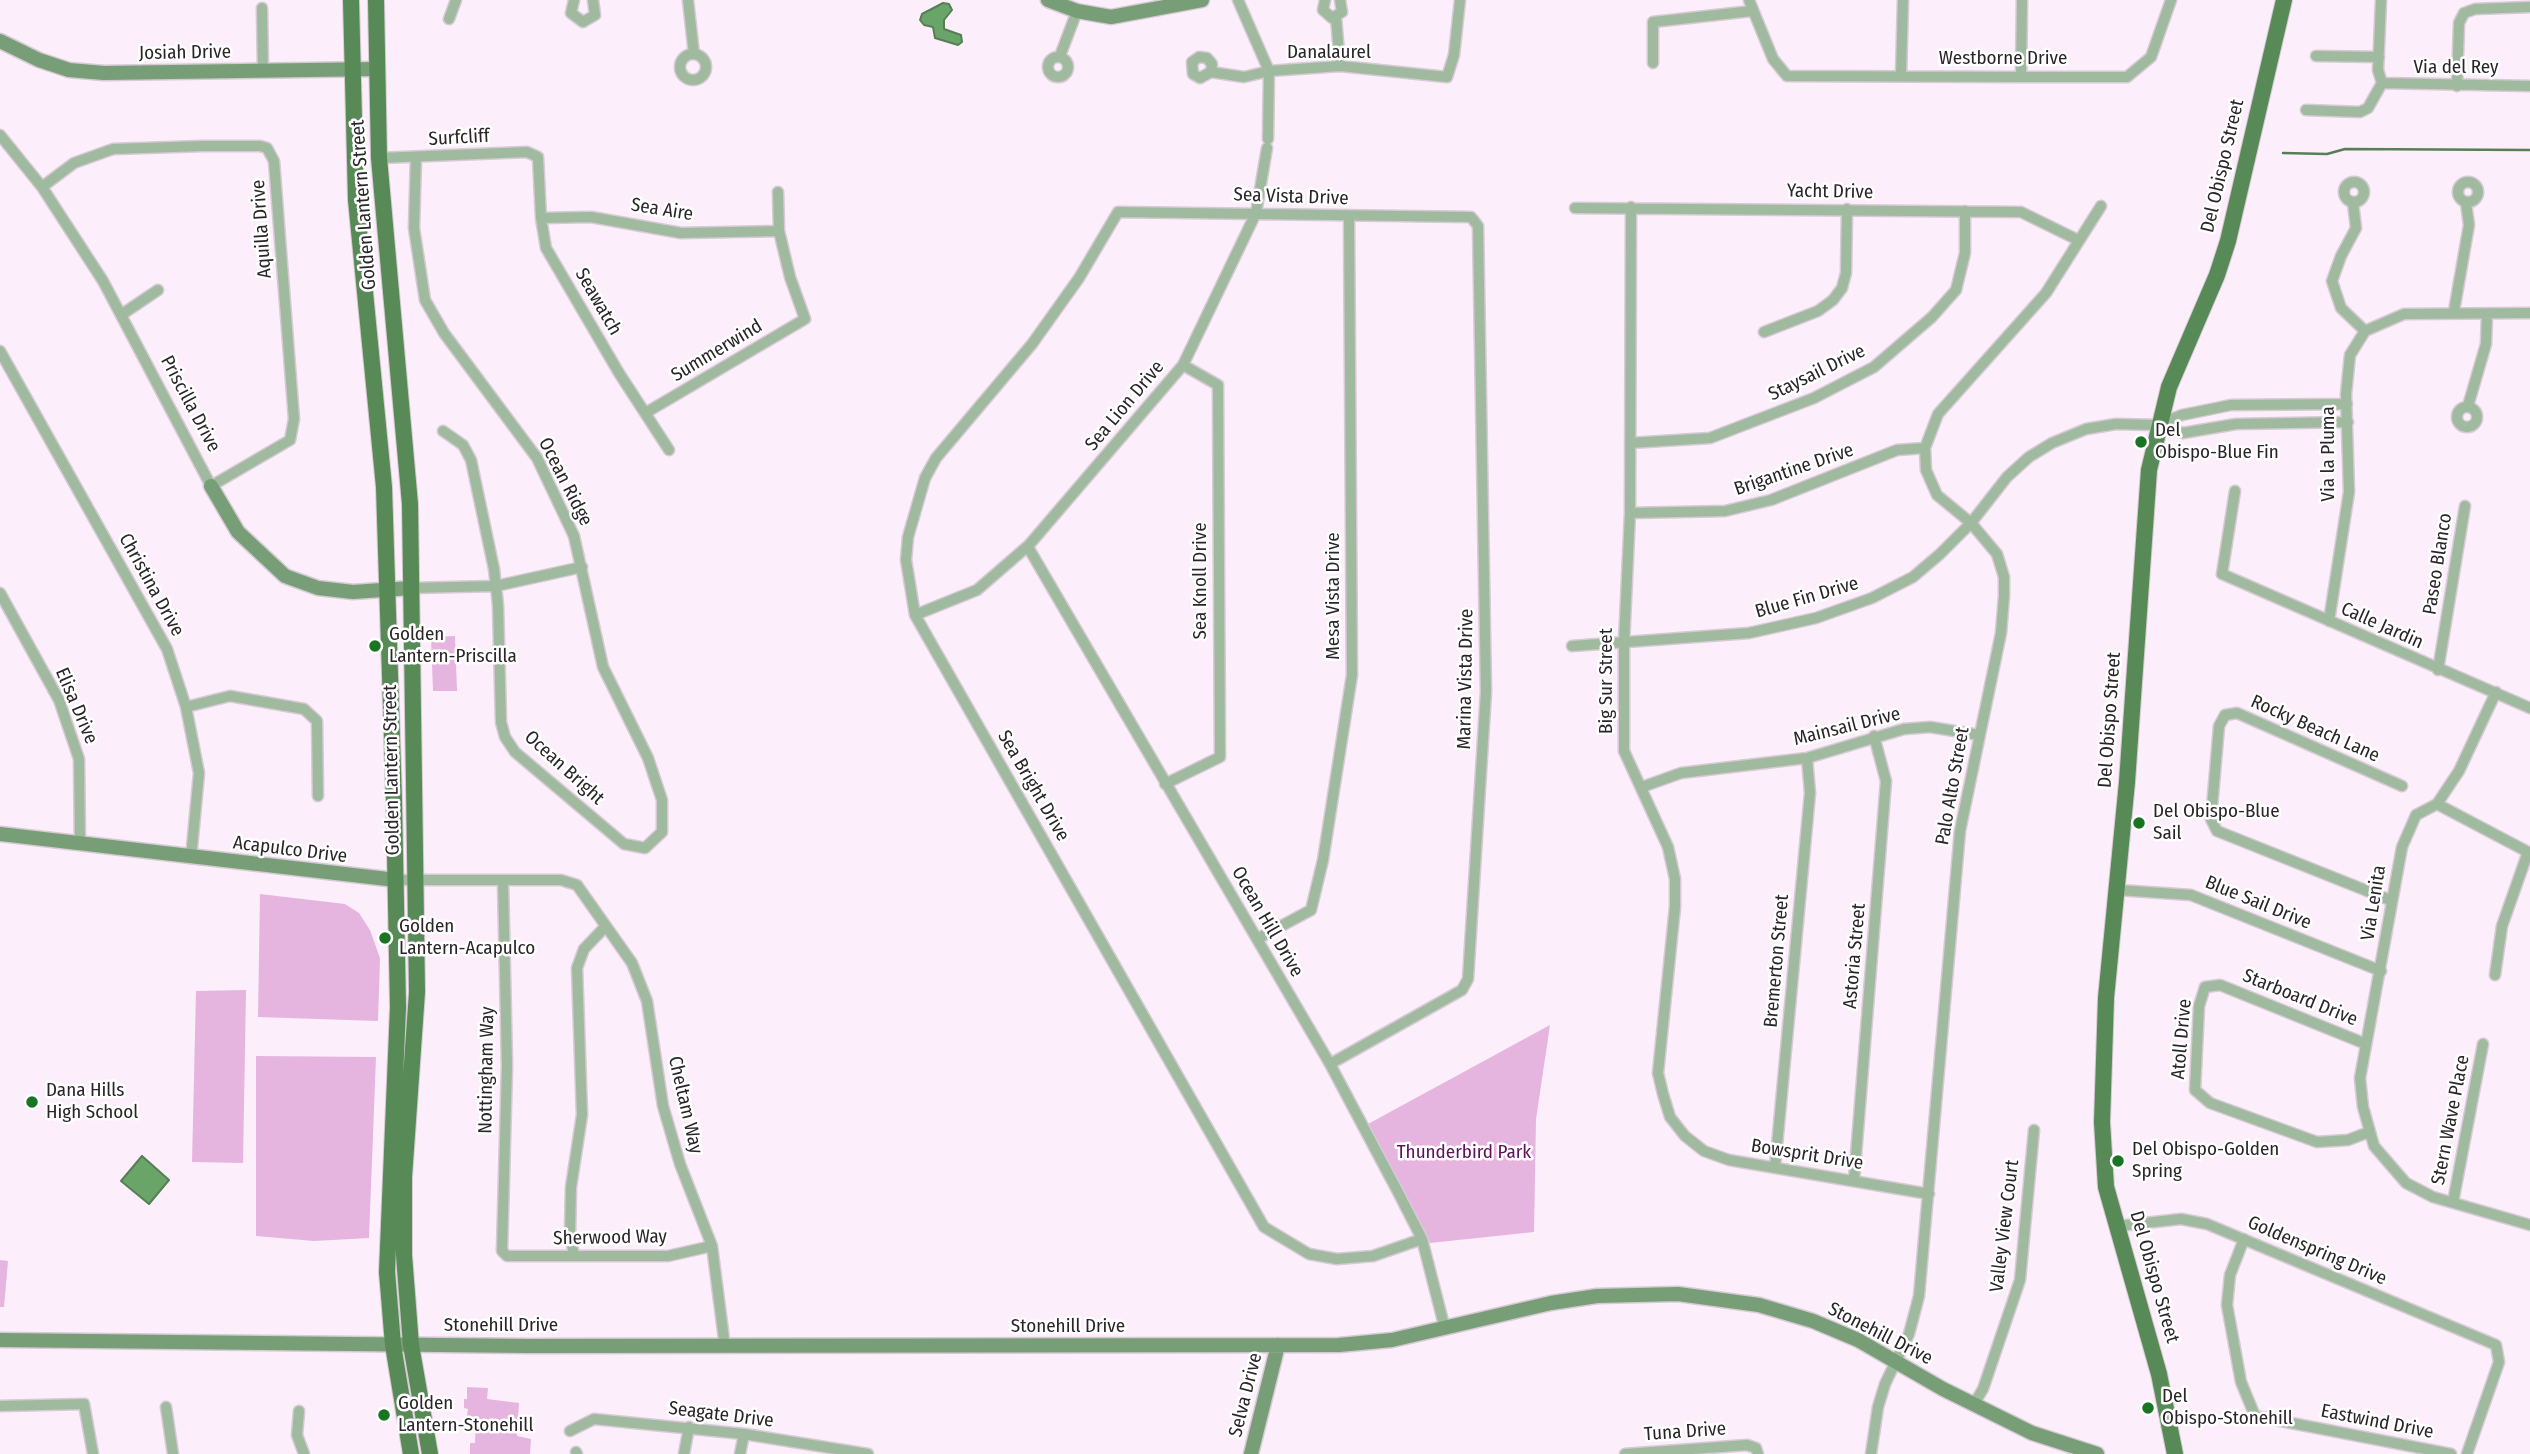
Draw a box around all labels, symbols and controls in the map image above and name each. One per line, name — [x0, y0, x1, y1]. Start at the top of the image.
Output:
street label: Josiah Drive — [139, 41, 231, 65]
street label: Danalaurel — [1287, 42, 1371, 64]
street label: Westborne Drive — [1939, 48, 2067, 70]
street label: Via del Rey — [2413, 57, 2499, 79]
street label: Del Obispo Street — [2197, 97, 2249, 235]
street label: Golden Lantern Street — [347, 119, 381, 291]
street label: Surfcliff — [428, 125, 490, 151]
street label: Aquilla Drive — [247, 179, 277, 279]
street label: Yacht Drive — [1787, 180, 1873, 204]
street label: Sea Vista Drive — [1233, 184, 1349, 210]
street label: Sea Aire — [629, 194, 695, 226]
street label: Seawatch — [570, 265, 626, 339]
street label: Summerwind — [667, 315, 767, 387]
street label: Staysail Drive — [1765, 340, 1869, 406]
street label: Priscilla Drive — [155, 352, 225, 456]
street label: Sea Lion Drive — [1081, 356, 1169, 456]
street label: Via la Pluma — [2318, 406, 2340, 502]
place label: Del Obispo-Blue Fin — [2155, 420, 2279, 464]
street label: Ocean Ridge — [533, 434, 597, 530]
marker: Del Obispo-Blue Fin — [2133, 434, 2149, 450]
street label: Brigantine Drive — [1731, 439, 1857, 501]
street label: Paseo Blanco — [2419, 512, 2457, 616]
street label: Sea Knoll Drive — [1190, 522, 1212, 640]
street label: Christina Drive — [113, 530, 189, 640]
street label: Mesa Vista Drive — [1323, 532, 1345, 660]
street label: Blue Fin Drive — [1753, 572, 1861, 624]
street label: Calle Jardin — [2337, 598, 2427, 654]
street label: Marina Vista Drive — [1453, 608, 1479, 750]
place label: Golden Lantern-Priscilla — [389, 624, 517, 668]
street label: Big Sur Street — [1596, 628, 1618, 734]
marker: Golden Lantern-Priscilla — [367, 638, 383, 654]
street label: Del Obispo Street — [2094, 651, 2126, 789]
street label: Elisa Drive — [50, 664, 102, 748]
street label: Golden Lantern Street — [379, 685, 405, 855]
street label: Rocky Beach Lane — [2247, 690, 2383, 768]
street label: Mainsail Drive — [1791, 703, 1903, 751]
street label: Palo Alto Street — [1931, 725, 1975, 847]
street label: Ocean Bright — [519, 726, 609, 810]
street label: Sea Bright Drive — [992, 727, 1074, 845]
place label: Del Obispo-Blue Sail — [2153, 801, 2280, 845]
marker: Del Obispo-Blue Sail — [2131, 815, 2147, 831]
street label: Acapulco Drive — [232, 832, 348, 868]
street label: Ocean Hill Drive — [1226, 863, 1308, 981]
street label: Via Lenita — [2357, 864, 2391, 942]
street label: Blue Sail Drive — [2202, 871, 2314, 935]
street label: Bremerton Street — [1760, 893, 1794, 1029]
street label: Astoria Street — [1839, 902, 1871, 1010]
place label: Golden Lantern-Acapulco — [399, 916, 535, 960]
marker: Golden Lantern-Acapulco — [377, 930, 393, 946]
street label: Starboard Drive — [2239, 965, 2361, 1031]
street label: Atoll Drive — [2167, 998, 2197, 1080]
street label: Nottingham Way — [474, 1006, 500, 1134]
street label: Stern Wave Place — [2427, 1053, 2475, 1187]
street label: Cheltam Way — [663, 1054, 707, 1156]
place label: Dana Hills High School — [46, 1080, 138, 1124]
marker: Dana Hills High School — [24, 1094, 40, 1110]
street label: Bowsprit Drive — [1749, 1135, 1865, 1175]
place label: Del Obispo-Golden Spring — [2132, 1139, 2279, 1183]
park label: Thunderbird Park — [1397, 1142, 1531, 1164]
marker: Del Obispo-Golden Spring — [2110, 1153, 2126, 1169]
street label: Valley View Court — [1986, 1159, 2024, 1293]
street label: Del Obispo Street — [2124, 1208, 2184, 1346]
street label: Goldenspring Drive — [2244, 1211, 2390, 1291]
street label: Sherwood Way — [553, 1226, 667, 1250]
street label: Stonehill Drive — [1824, 1298, 1936, 1370]
street label: Stonehill Drive — [444, 1315, 558, 1337]
street label: Stonehill Drive — [1011, 1316, 1125, 1338]
street label: Selva Drive — [1225, 1351, 1267, 1439]
place label: Del Obispo-Stonehill — [2162, 1386, 2293, 1430]
place label: Golden Lantern-Stonehill — [398, 1393, 533, 1437]
street label: Seagate Drive — [667, 1397, 775, 1433]
marker: Del Obispo-Stonehill — [2140, 1400, 2156, 1416]
street label: Eastwind Drive — [2319, 1400, 2435, 1444]
marker: Golden Lantern-Stonehill — [376, 1407, 392, 1423]
street label: Tuna Drive — [1643, 1418, 1727, 1446]

